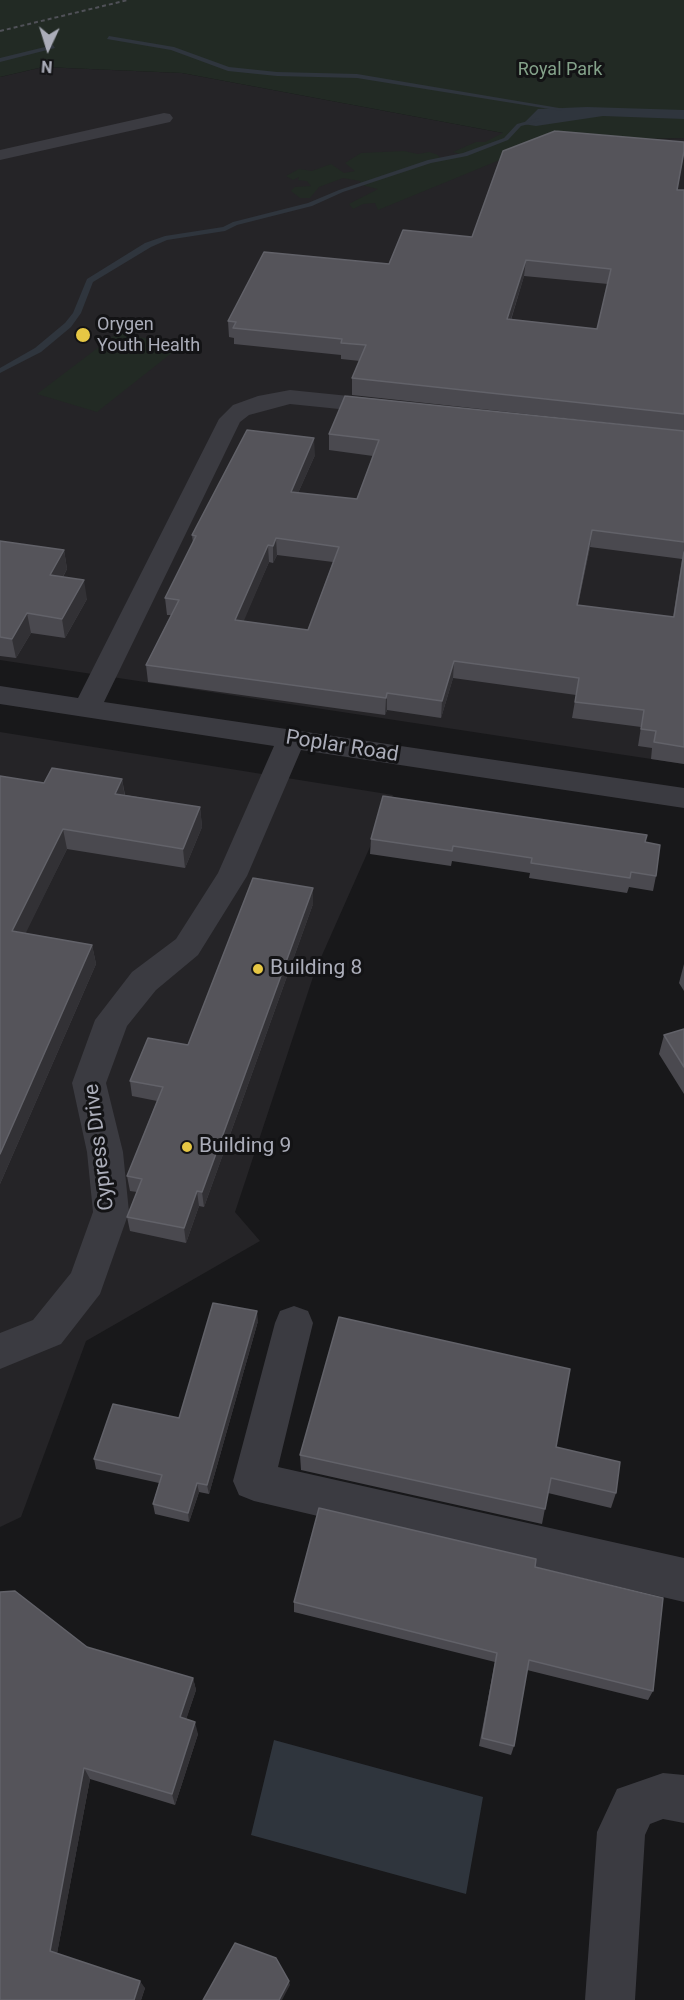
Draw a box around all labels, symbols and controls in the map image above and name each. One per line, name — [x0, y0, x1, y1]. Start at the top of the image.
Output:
north arrow — [18, 18, 78, 78]
text: N — [40, 57, 53, 76]
park label: Royal Park — [518, 59, 602, 81]
place label: Orygen Youth Health — [97, 314, 200, 356]
marker: Orygen Youth Health — [74, 326, 92, 344]
street label: Poplar Road — [284, 726, 400, 768]
place label: Building 8 — [270, 956, 362, 982]
marker: Building 8 — [251, 962, 265, 976]
street label: Cypress Drive — [80, 1082, 120, 1212]
place label: Building 9 — [199, 1134, 291, 1160]
marker: Building 9 — [180, 1140, 194, 1154]

